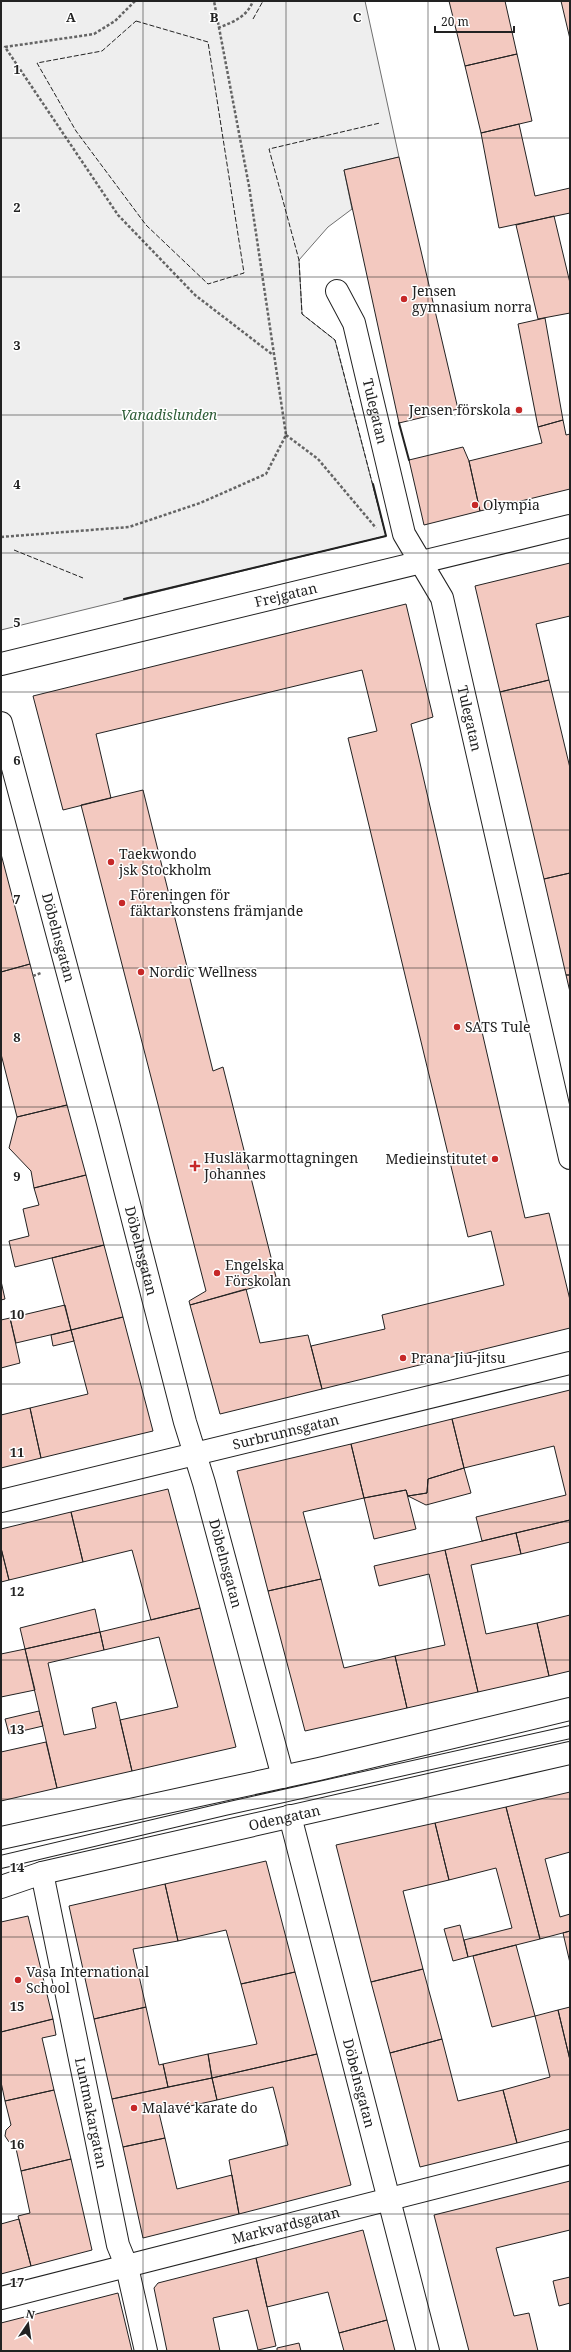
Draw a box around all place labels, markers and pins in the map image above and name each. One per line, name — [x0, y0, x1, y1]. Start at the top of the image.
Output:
place label: Jensen gymnasium norra — [411, 281, 532, 316]
marker: Jensen gymnasium norra — [399, 294, 409, 304]
place label: Jensen förskola — [408, 400, 511, 419]
marker: Jensen förskola — [514, 405, 524, 415]
place label: Olympia — [483, 495, 540, 514]
marker: Olympia — [470, 500, 480, 510]
place label: Taekwondo jsk Stockholm — [118, 844, 212, 879]
marker: Taekwondo jsk Stockholm — [106, 857, 116, 867]
place label: Föreningen för fäktarkonstens främjande — [130, 885, 303, 920]
marker: Föreningen för fäktarkonstens främjande — [117, 898, 127, 908]
place label: Nordic Wellness — [149, 962, 257, 981]
marker: Nordic Wellness — [136, 967, 146, 977]
place label: SATS Tule — [465, 1017, 531, 1036]
marker: SATS Tule — [452, 1022, 462, 1032]
place label: Husläkarmottagningen Johannes — [203, 1148, 358, 1183]
place label: Medieinstitutet — [385, 1149, 487, 1168]
marker: Medieinstitutet — [490, 1154, 500, 1164]
marker: Husläkarmottagningen Johannes — [189, 1160, 201, 1172]
place label: Engelska Förskolan — [225, 1255, 291, 1290]
marker: Engelska Förskolan — [212, 1268, 222, 1278]
place label: Prana Jiu-jitsu — [411, 1348, 506, 1367]
marker: Prana Jiu-jitsu — [398, 1353, 408, 1363]
place label: Vasa International School — [26, 1962, 150, 1997]
marker: Vasa International School — [13, 1975, 23, 1985]
place label: Malavé karate do — [142, 2098, 257, 2117]
marker: Malavé karate do — [129, 2103, 139, 2113]

